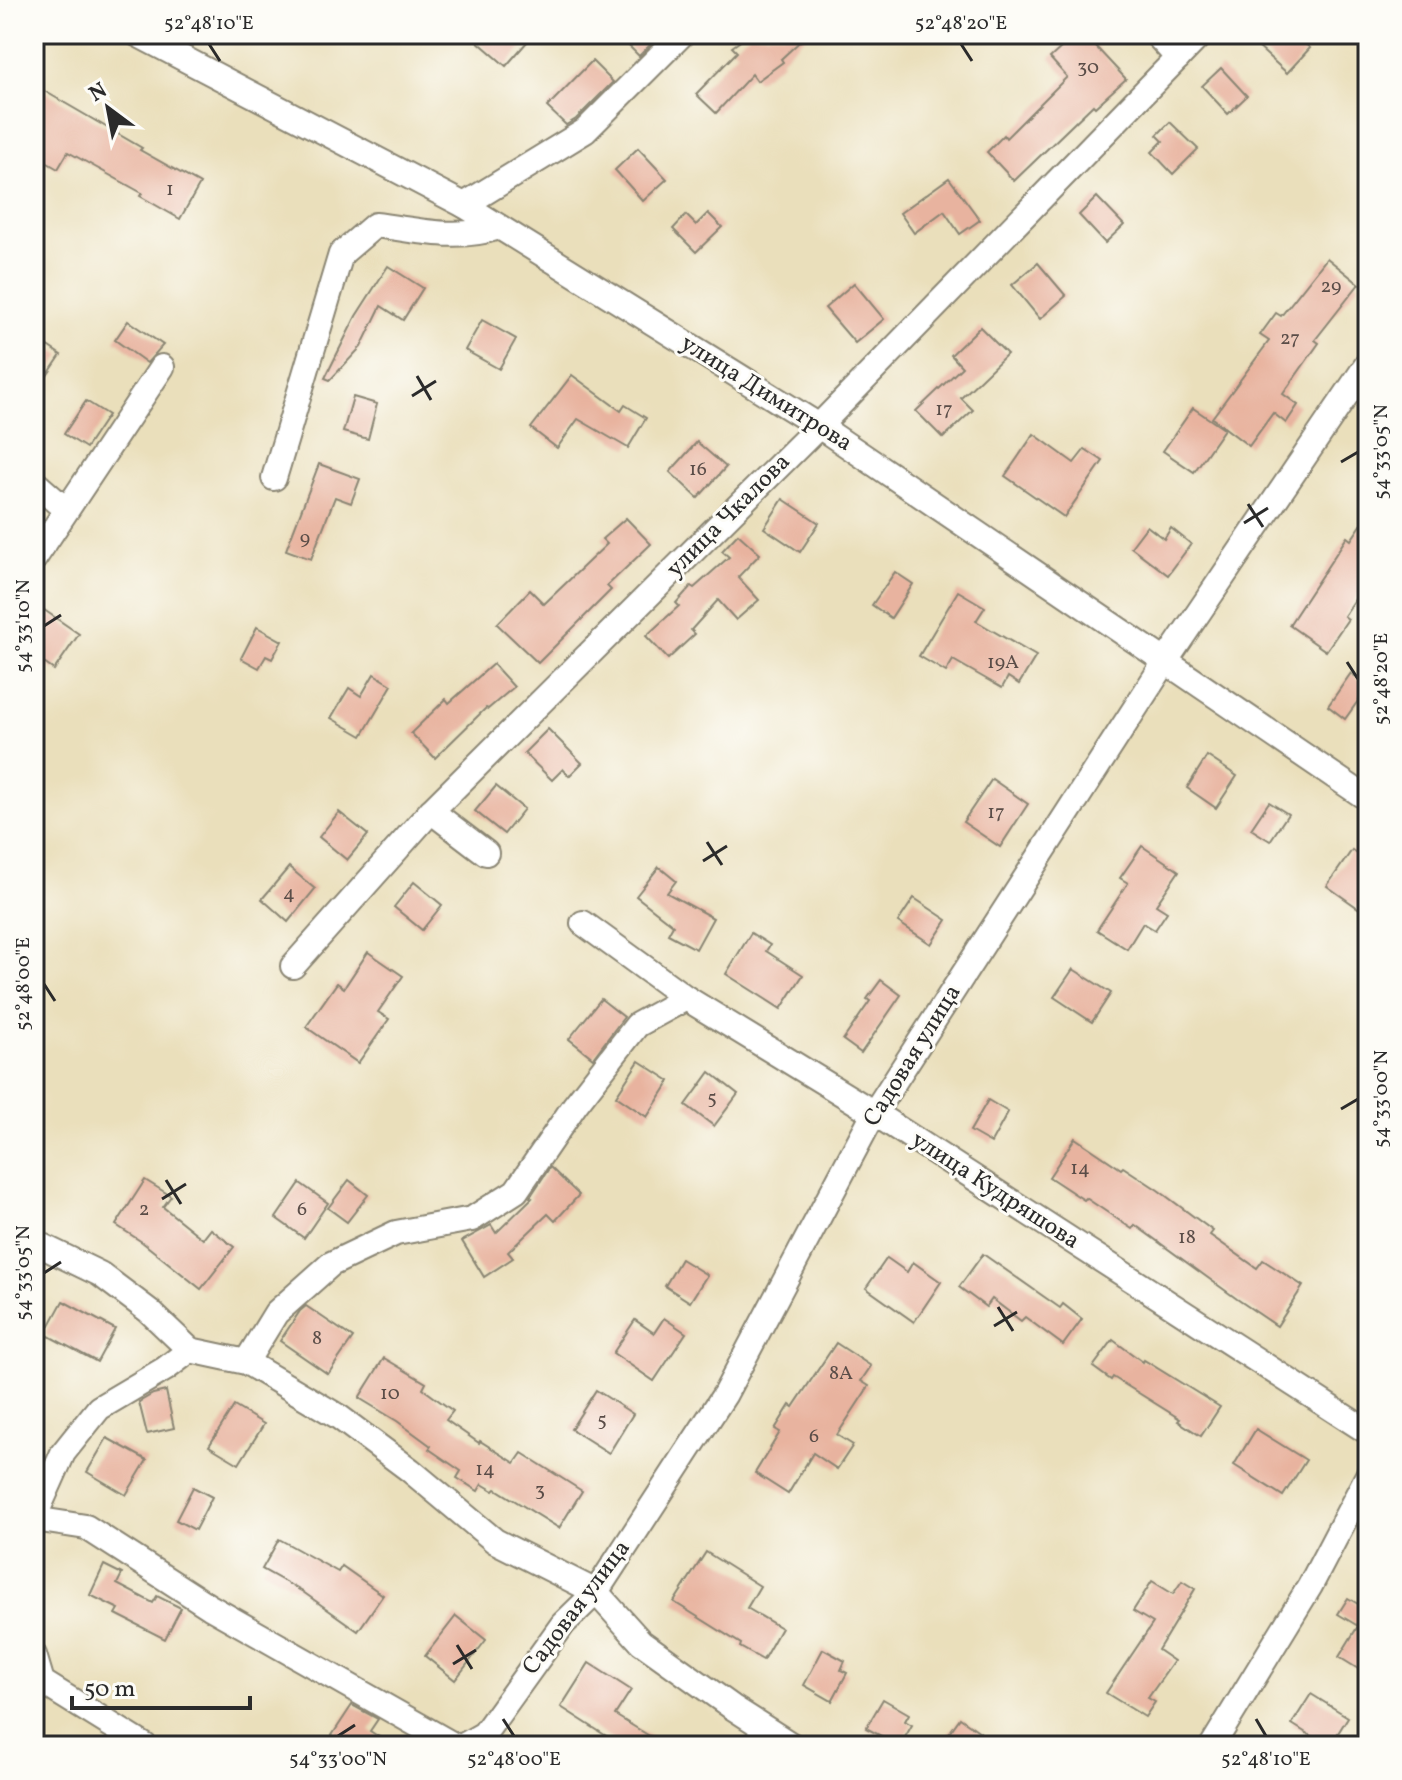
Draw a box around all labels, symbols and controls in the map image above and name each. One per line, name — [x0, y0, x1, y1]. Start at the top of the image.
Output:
text: 52°48'10"E — [164, 10, 254, 38]
text: 52°48'20"E — [915, 10, 1007, 38]
house number: 30 — [1077, 54, 1099, 82]
north arrow — [68, 68, 148, 148]
text: N — [84, 76, 114, 111]
house number: 1 — [166, 176, 174, 204]
house number: 29 — [1321, 273, 1341, 301]
house number: 27 — [1280, 325, 1300, 353]
street label: улица Димитрова — [673, 327, 859, 461]
house number: 17 — [935, 396, 953, 424]
text: 54°33'05"N — [1368, 404, 1396, 500]
street label: улица Чкалова — [659, 446, 799, 586]
house number: 16 — [689, 456, 707, 484]
house number: 9 — [300, 525, 310, 553]
text: 54°33'10"N — [10, 579, 38, 673]
text: 52°48'20"E — [1368, 633, 1396, 725]
house number: 19А — [987, 649, 1019, 677]
house number: 17 — [987, 799, 1005, 827]
house number: 4 — [283, 880, 295, 908]
text: 52°48'00"E — [10, 937, 38, 1031]
street label: Садовая улица — [856, 979, 970, 1133]
text: 54°33'00"N — [1368, 1050, 1396, 1148]
house number: 5 — [707, 1085, 717, 1113]
street label: улица Кудряшова — [904, 1124, 1086, 1258]
house number: 14 — [1070, 1155, 1090, 1183]
house number: 2 — [139, 1196, 149, 1224]
house number: 6 — [297, 1196, 307, 1224]
house number: 18 — [1178, 1224, 1196, 1252]
text: 54°33'05"N — [10, 1225, 38, 1321]
house number: 8 — [312, 1325, 322, 1353]
house number: 8А — [829, 1360, 853, 1388]
house number: 10 — [380, 1380, 400, 1408]
house number: 5 — [597, 1407, 607, 1435]
house number: 6 — [809, 1423, 819, 1451]
house number: 14 — [475, 1456, 495, 1484]
house number: 3 — [535, 1477, 545, 1505]
street label: Садовая улица — [515, 1533, 639, 1683]
scale bar — [72, 1660, 250, 1710]
text: 50 m — [84, 1673, 136, 1707]
text: 54°33'00"N — [289, 1746, 387, 1774]
text: 52°48'00"E — [467, 1746, 561, 1774]
text: 52°48'10"E — [1221, 1746, 1311, 1774]

